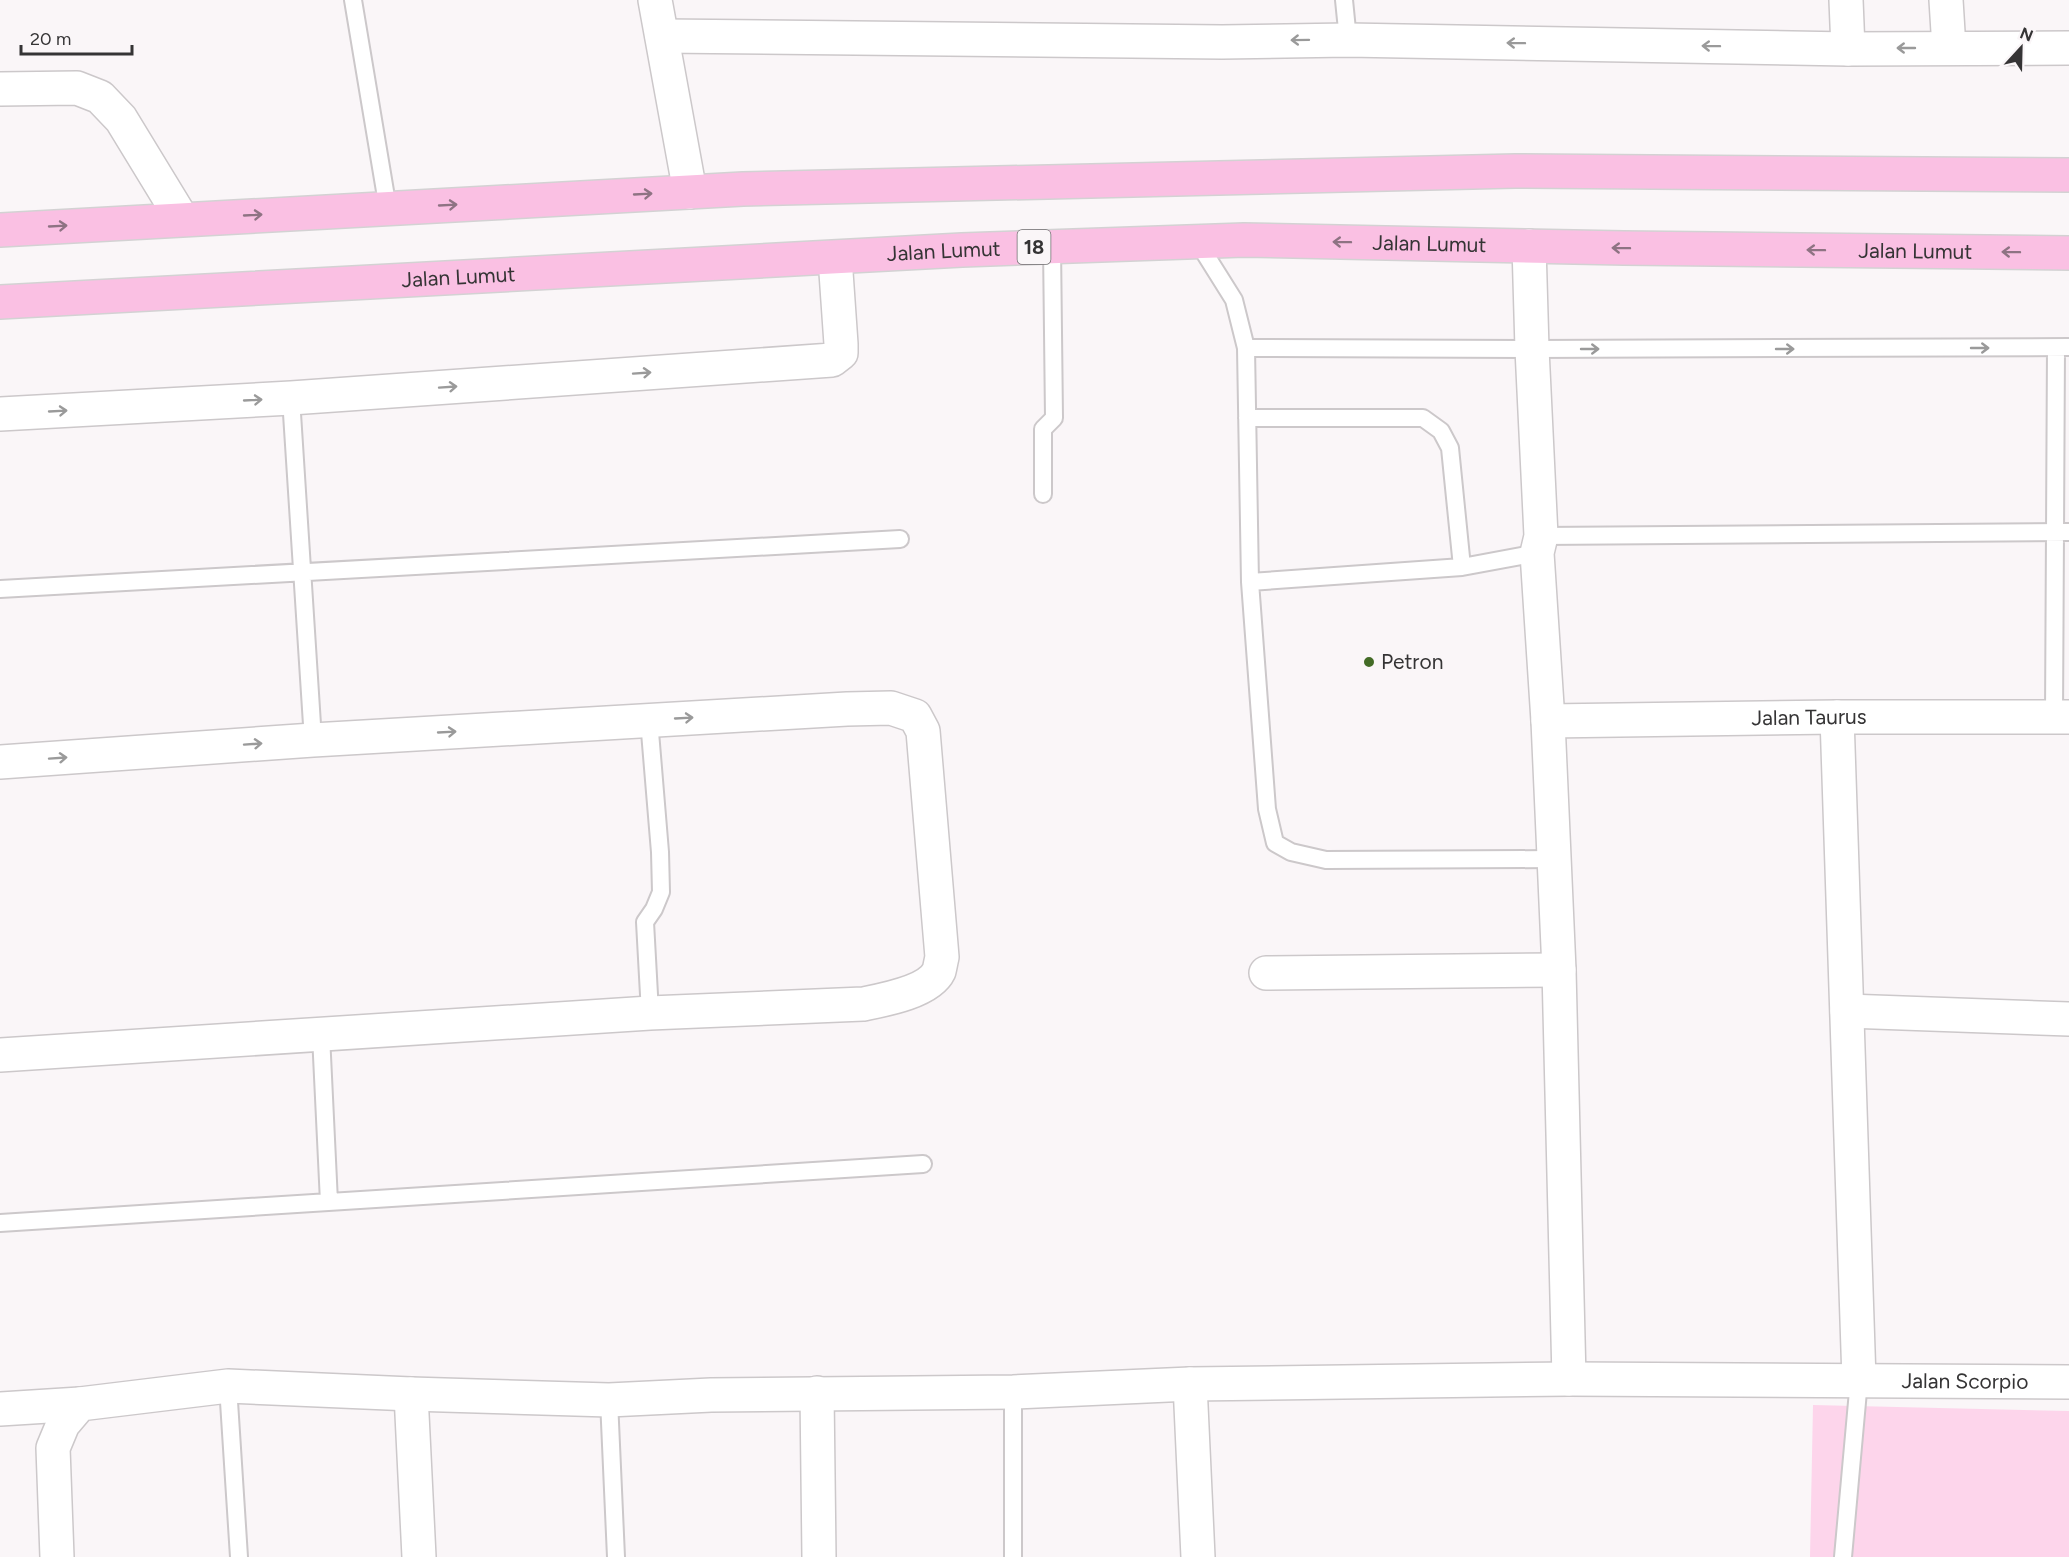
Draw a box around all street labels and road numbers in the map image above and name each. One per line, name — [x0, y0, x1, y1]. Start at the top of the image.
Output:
road number: 18 — [1018, 230, 1050, 264]
street label: Jalan Lumut — [1372, 230, 1487, 257]
street label: Jalan Lumut — [886, 236, 1001, 266]
street label: Jalan Lumut — [1858, 238, 1972, 264]
street label: Jalan Lumut — [401, 261, 516, 292]
street label: Jalan Taurus — [1751, 704, 1867, 730]
street label: Jalan Scorpio — [1901, 1368, 2028, 1394]

